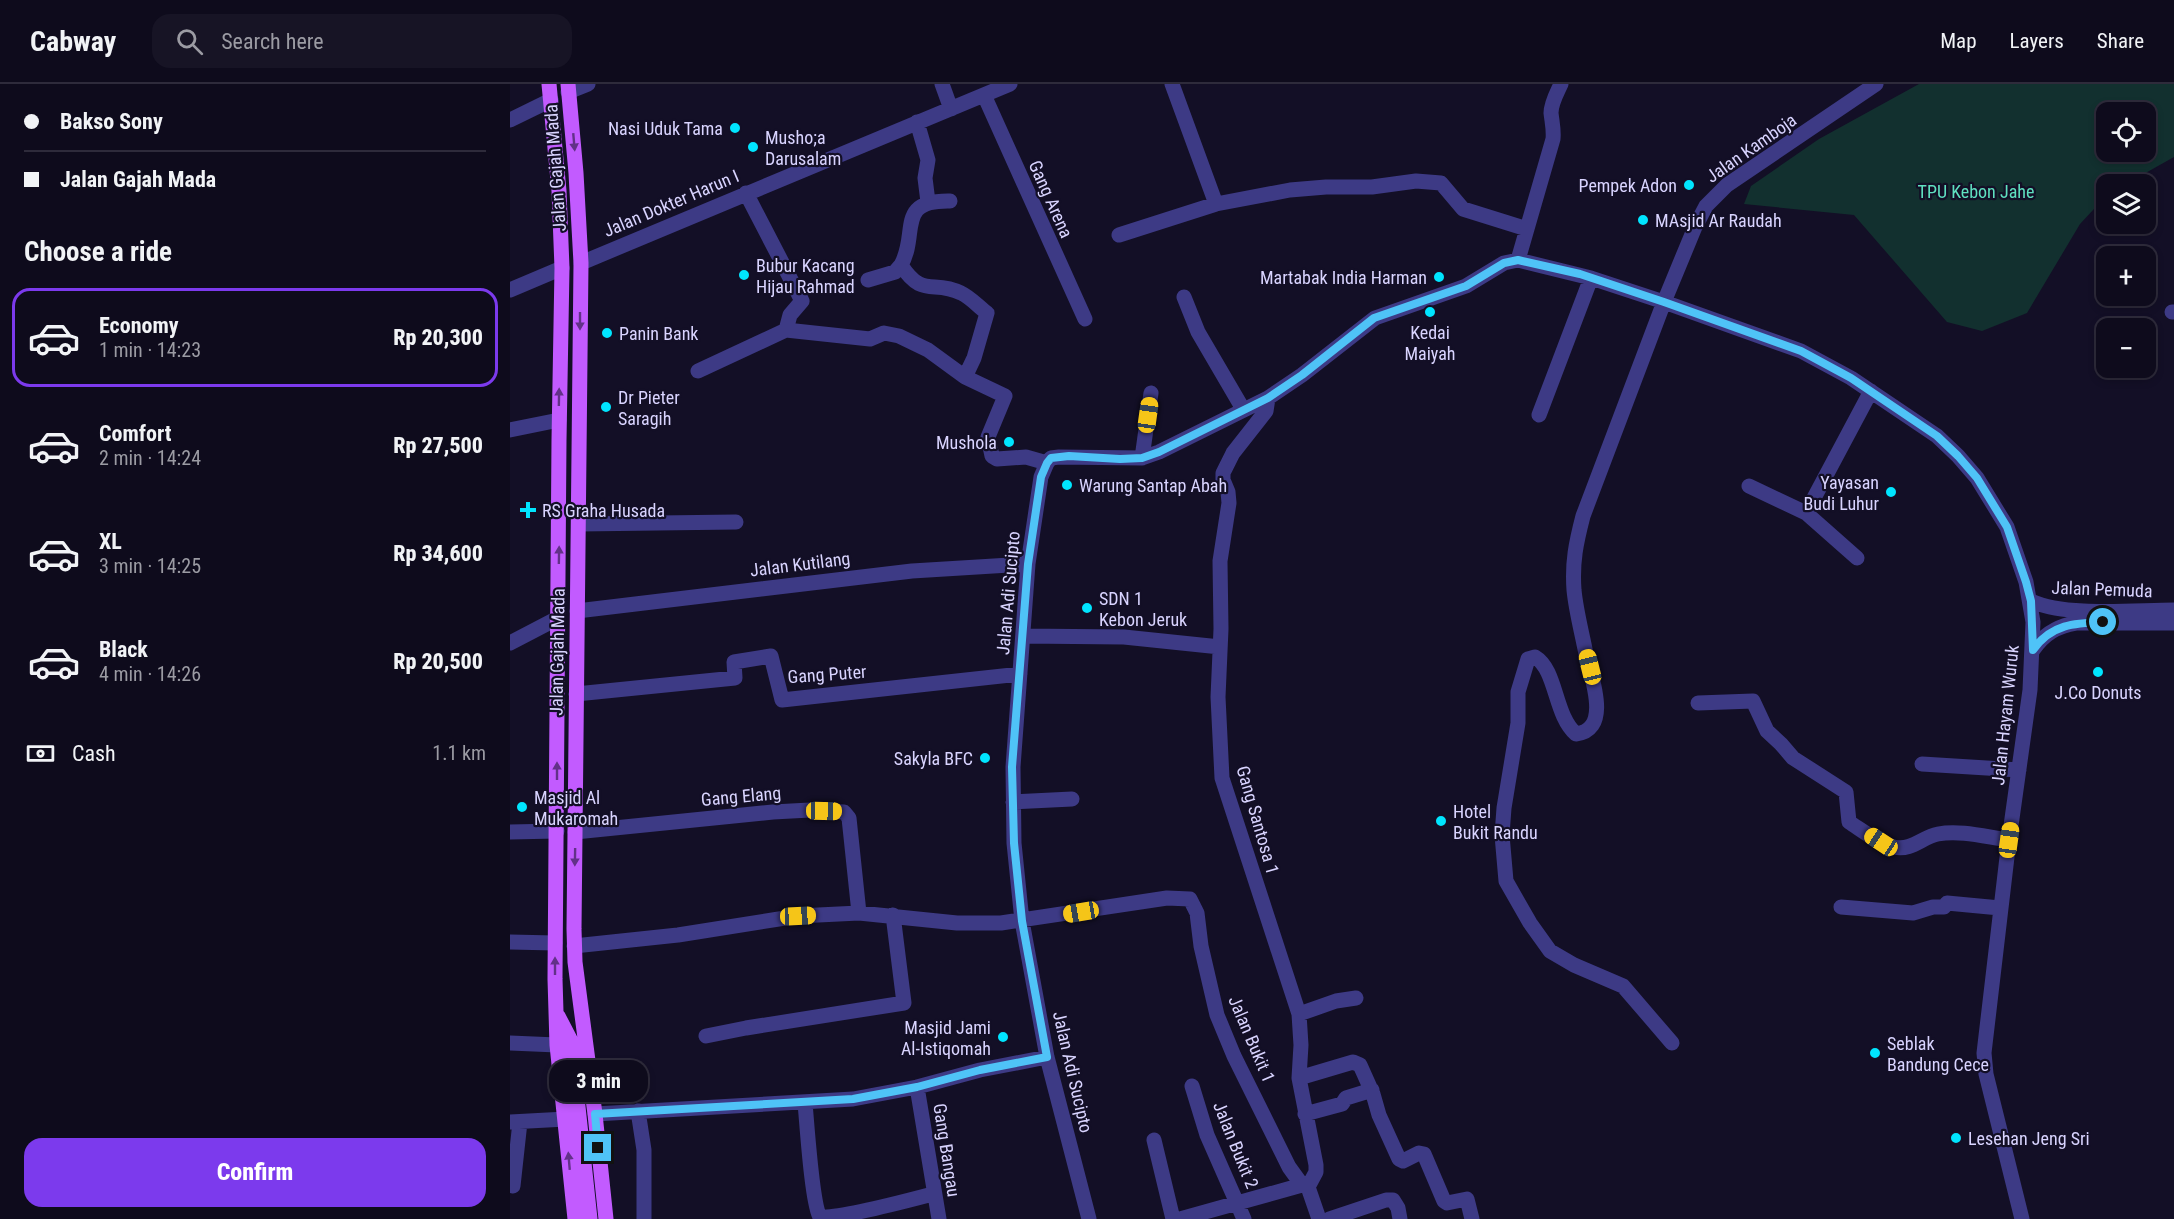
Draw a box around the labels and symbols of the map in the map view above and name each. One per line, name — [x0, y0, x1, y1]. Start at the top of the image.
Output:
street label: Jalan Gajah Mada — [540, 104, 570, 232]
street label: Jalan Kamboja — [1702, 109, 1800, 187]
place label: Nasi Uduk Tama — [608, 118, 723, 139]
marker: Nasi Uduk Tama — [728, 121, 742, 135]
place label: Musho;a Darusalam — [765, 127, 841, 169]
one-way arrow — [569, 133, 578, 152]
marker: Musho;a Darusalam — [746, 140, 760, 154]
street label: Gang Arena — [1025, 157, 1077, 241]
street label: Jalan Dokter Harun I — [600, 165, 742, 241]
place label: Pempek Adon — [1579, 175, 1677, 196]
marker: Pempek Adon — [1682, 178, 1696, 192]
park label: TPU Kebon Jahe — [1918, 181, 2034, 202]
place label: MAsjid Ar Raudah — [1655, 210, 1782, 231]
marker: MAsjid Ar Raudah — [1636, 213, 1650, 227]
place label: Bubur Kacang Hijau Rahmad — [756, 255, 855, 297]
place label: Martabak India Harman — [1260, 267, 1427, 288]
marker: Bubur Kacang Hijau Rahmad — [737, 268, 751, 282]
marker: Martabak India Harman — [1432, 270, 1446, 284]
marker: Kedai Maiyah — [1423, 305, 1437, 319]
one-way arrow — [575, 312, 585, 331]
place label: Kedai Maiyah — [1404, 322, 1456, 364]
place label: Panin Bank — [619, 323, 698, 344]
marker: Panin Bank — [600, 326, 614, 340]
one-way arrow — [554, 387, 564, 406]
place label: Dr Pieter Saragih — [618, 387, 680, 429]
car — [1137, 396, 1159, 434]
marker: Dr Pieter Saragih — [599, 400, 613, 414]
place label: Mushola — [936, 432, 997, 453]
marker: Mushola — [1002, 435, 1016, 449]
place label: Yayasan Budi Luhur — [1804, 472, 1880, 514]
place label: Warung Santap Abah — [1079, 475, 1227, 496]
marker: Warung Santap Abah — [1060, 478, 1074, 492]
marker: Yayasan Budi Luhur — [1884, 485, 1898, 499]
place label: RS Graha Husada — [542, 500, 665, 521]
marker: RS Graha Husada — [519, 501, 537, 519]
street label: Jalan Adi Sucipto — [992, 530, 1024, 656]
one-way arrow — [554, 546, 564, 565]
street label: Jalan Kutilang — [749, 547, 851, 581]
street label: Jalan Pemuda — [2051, 577, 2153, 601]
street label: Jalan Gajah Mada — [545, 588, 569, 716]
place label: SDN 1 Kebon Jeruk — [1099, 588, 1187, 630]
marker: SDN 1 Kebon Jeruk — [1080, 601, 1094, 615]
route start — [2089, 608, 2116, 635]
street label: Jalan Hayam Wuruk — [1987, 644, 2023, 786]
car — [1577, 647, 1603, 687]
street label: Gang Puter — [787, 661, 868, 687]
marker: J.Co Donuts — [2091, 665, 2105, 679]
place label: J.Co Donuts — [2054, 682, 2142, 703]
place label: Sakyla BFC — [894, 748, 973, 769]
marker: Sakyla BFC — [978, 751, 992, 765]
one-way arrow — [552, 762, 562, 781]
street label: Gang Santosa 1 — [1233, 763, 1283, 877]
street label: Gang Elang — [700, 782, 782, 810]
place label: Masjid Al Mukaromah — [534, 787, 618, 829]
marker: Masjid Al Mukaromah — [515, 800, 529, 814]
place label: Hotel Bukit Randu — [1453, 801, 1538, 843]
car — [806, 802, 842, 820]
marker: Hotel Bukit Randu — [1434, 814, 1448, 828]
car — [1998, 821, 2020, 859]
car — [1861, 825, 1901, 859]
one-way arrow — [570, 847, 580, 866]
car — [1062, 900, 1100, 924]
car — [780, 906, 816, 926]
one-way arrow — [550, 957, 560, 976]
street label: Jalan Bukit 1 — [1224, 993, 1280, 1085]
street label: Jalan Adi Sucipto — [1049, 1009, 1097, 1135]
place label: Masjid Jami Al-Istiqomah — [901, 1017, 991, 1059]
marker: Masjid Jami Al-Istiqomah — [996, 1030, 1010, 1044]
place label: Seblak Bandung Cece — [1887, 1033, 1989, 1075]
marker: Seblak Bandung Cece — [1868, 1046, 1882, 1060]
callout: 3 min — [548, 1061, 648, 1103]
street label: Jalan Bukit 2 — [1209, 1098, 1263, 1192]
street label: Gang Bangau — [929, 1102, 965, 1198]
place label: Lesehan Jeng Sri — [1968, 1128, 2090, 1149]
marker: Lesehan Jeng Sri — [1949, 1131, 1963, 1145]
route end — [584, 1134, 611, 1161]
one-way arrow — [565, 1151, 574, 1170]

